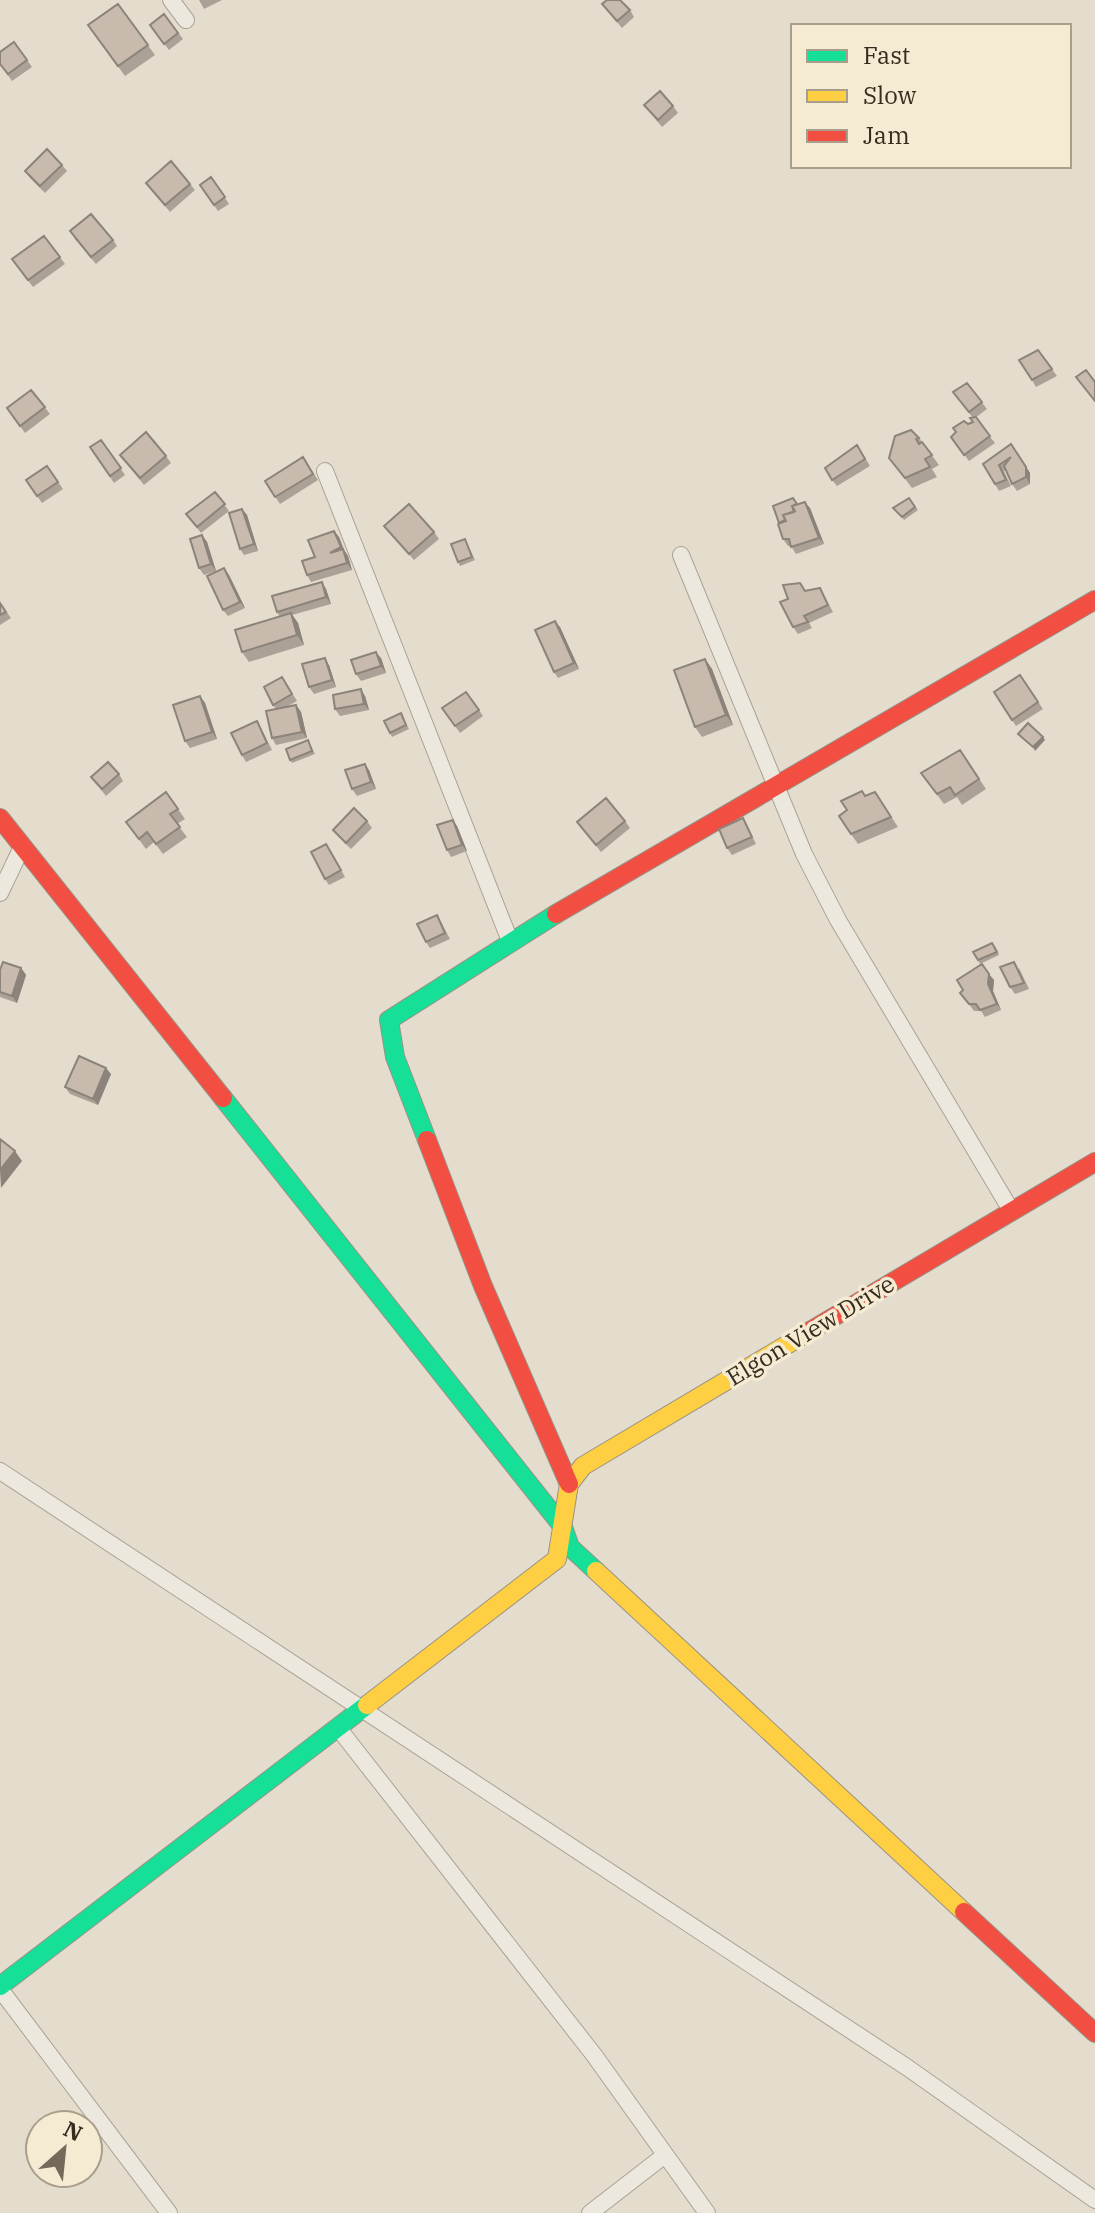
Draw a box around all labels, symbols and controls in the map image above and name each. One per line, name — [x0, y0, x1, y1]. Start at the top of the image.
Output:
legend — [791, 24, 1071, 168]
text: Fast — [863, 39, 910, 71]
text: Slow — [863, 79, 917, 111]
text: Jam — [863, 119, 910, 151]
street label: Elgon View Drive — [720, 1267, 900, 1393]
north arrow — [24, 2109, 104, 2189]
text: N — [59, 2114, 88, 2148]

